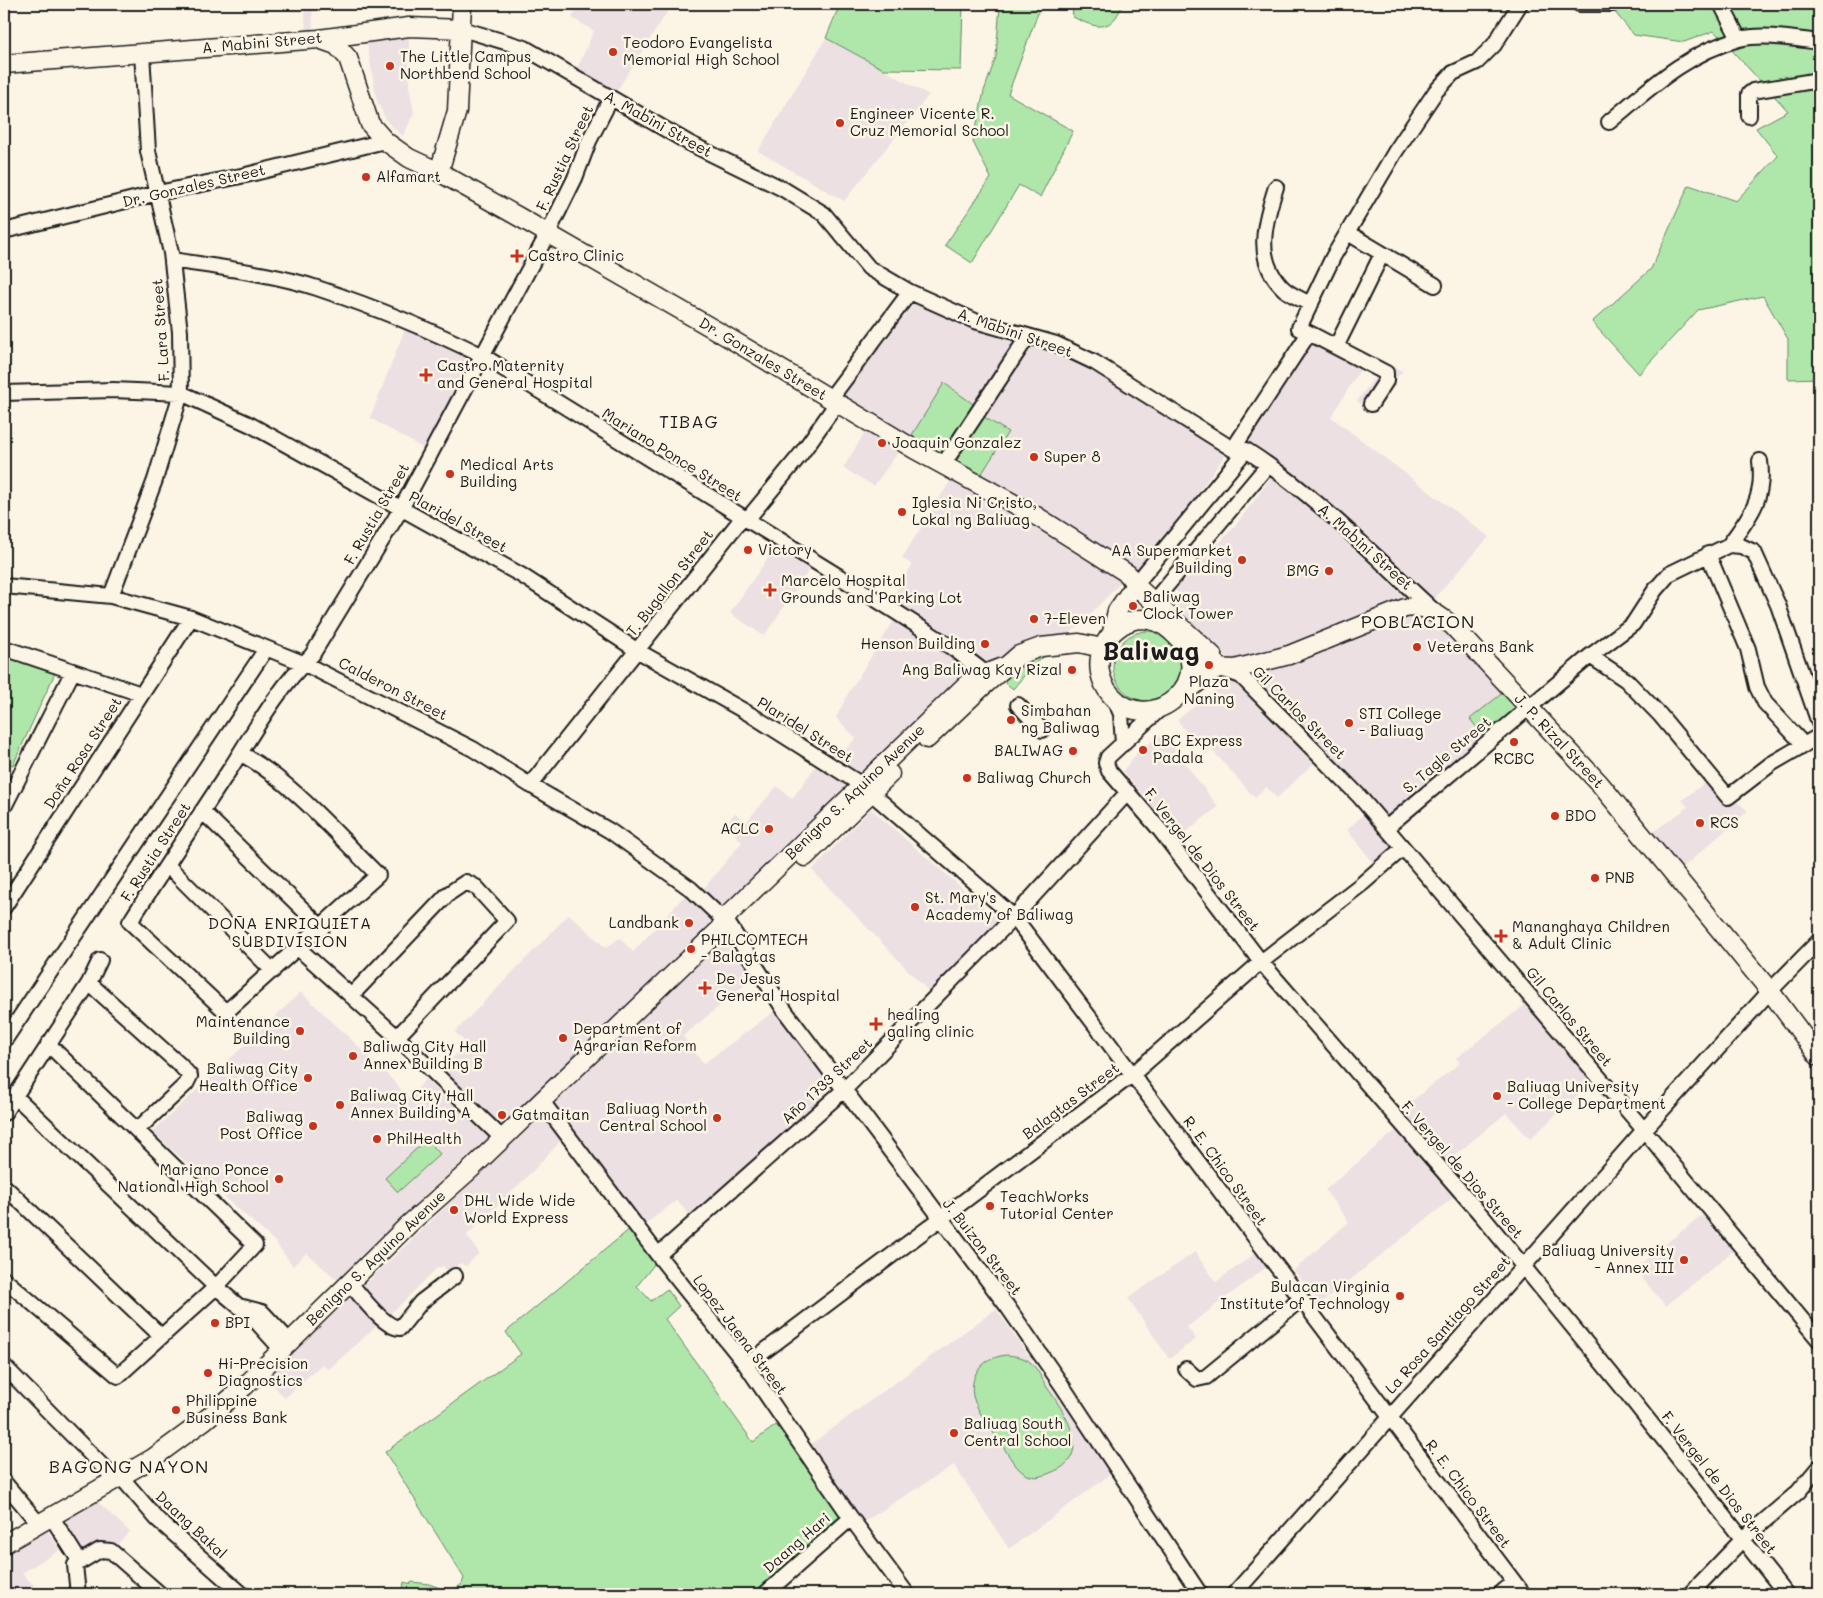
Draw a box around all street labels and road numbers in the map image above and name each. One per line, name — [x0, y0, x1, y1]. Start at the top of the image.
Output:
street label: A. Mabini Street — [201, 27, 323, 57]
street label: A. Mabini Street — [601, 85, 716, 161]
street label: F. Rustia Street — [531, 102, 597, 214]
street label: Dr. Gonzales Street — [120, 159, 267, 211]
street label: F. Lara Street — [146, 278, 174, 382]
street label: A. Mabini Street — [955, 303, 1076, 361]
street label: Dr. Gonzales Street — [696, 312, 831, 404]
street label: Mariano Ponce Street — [599, 403, 746, 506]
street label: F. Rustia Street — [339, 459, 413, 568]
street label: Plaridel Street — [406, 486, 511, 556]
street label: A. Mabini Street — [1314, 499, 1417, 594]
street label: T. Bugallon Street — [621, 525, 717, 640]
street label: Calderon Street — [335, 652, 451, 724]
street label: Gil Carlos Street — [1249, 661, 1351, 763]
street label: J. P. Rizal Street — [1511, 689, 1609, 792]
street label: Plaridel Street — [754, 692, 857, 767]
street label: Doña Rosa Street — [39, 693, 126, 812]
street label: S. Tagle Street — [1398, 711, 1495, 797]
street label: Benigno S. Aquino Avenue — [780, 719, 928, 863]
street label: F. Vergel de Dios Street — [1141, 784, 1265, 935]
street label: F. Rustia Street — [116, 798, 195, 905]
street label: Gil Carlos Street — [1522, 962, 1617, 1070]
street label: Año 1733 Street — [777, 1033, 876, 1128]
street label: Balagtas Street — [1018, 1057, 1123, 1143]
street label: F. Vergel de Dios Street — [1397, 1096, 1528, 1242]
street label: R. E. Chico Street — [1179, 1112, 1272, 1229]
street label: Benigno S. Aquino Avenue — [301, 1185, 449, 1329]
street label: J. Buizon Street — [939, 1194, 1027, 1299]
street label: La Rosa Santiago Street — [1380, 1251, 1514, 1397]
street label: Lopez Jaena Street — [689, 1270, 793, 1399]
street label: F. Vergel de Dios Street — [1658, 1407, 1782, 1558]
street label: R. E. Chico Street — [1421, 1435, 1516, 1552]
street label: Daang Bakal — [152, 1486, 232, 1562]
street label: Daang Hari — [758, 1507, 834, 1577]

